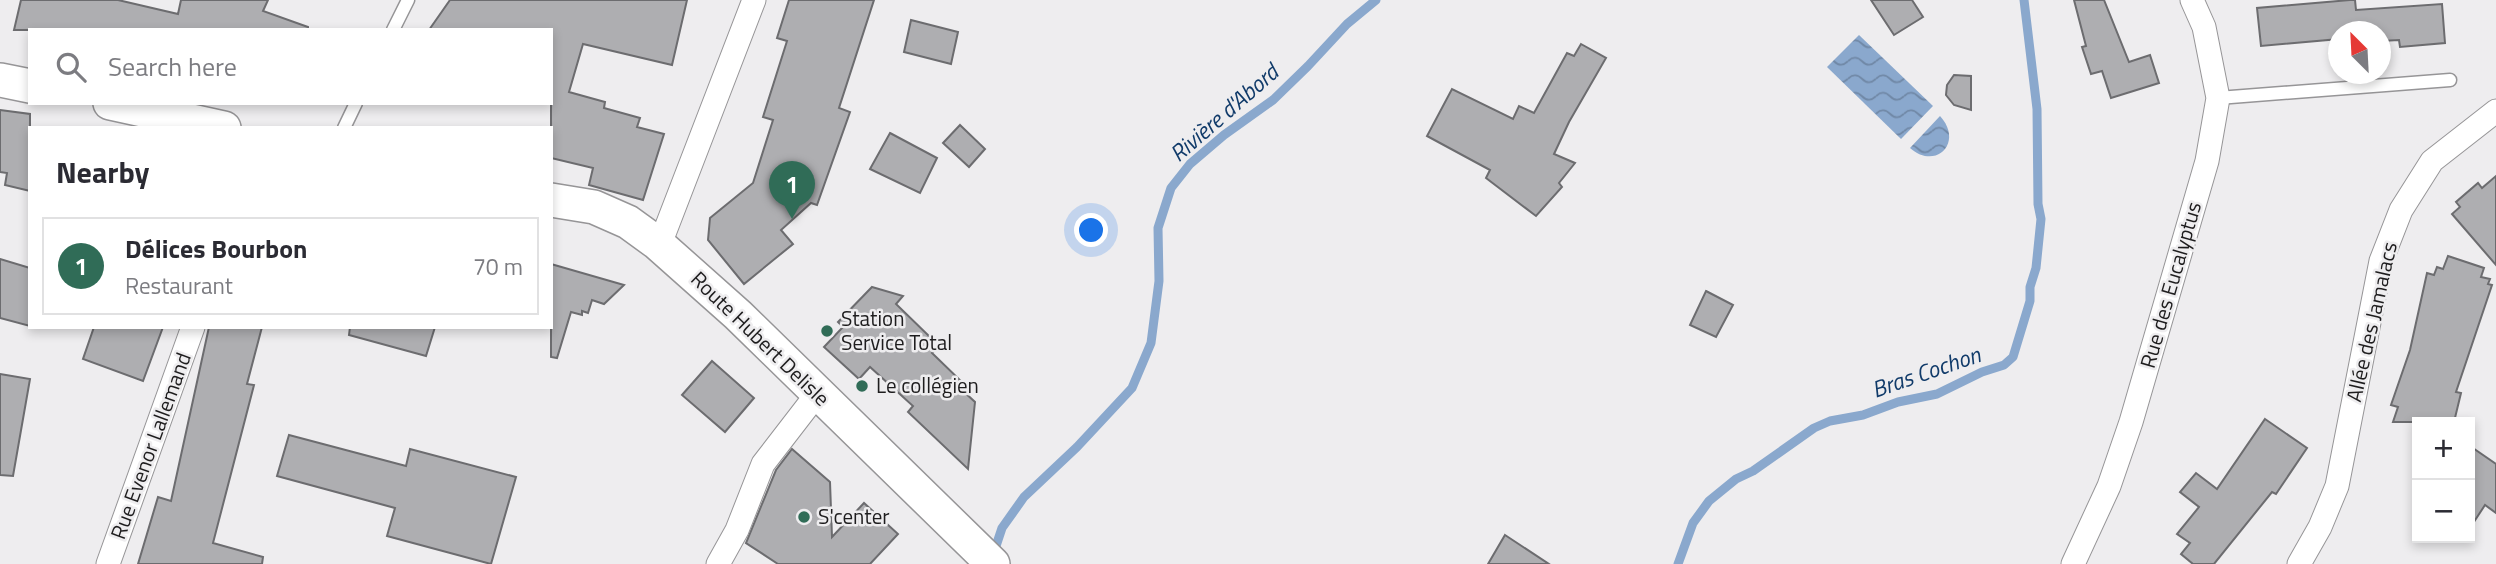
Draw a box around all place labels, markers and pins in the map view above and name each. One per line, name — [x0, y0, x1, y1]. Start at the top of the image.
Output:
pin: 1 — [769, 161, 815, 219]
place label: Station Service Total — [841, 302, 952, 358]
marker: Station Service Total — [819, 323, 835, 339]
place label: Le collégien — [876, 369, 979, 401]
marker: Le collégien — [854, 378, 870, 394]
place label: S'center — [818, 500, 890, 532]
marker: S'center — [796, 509, 812, 525]

